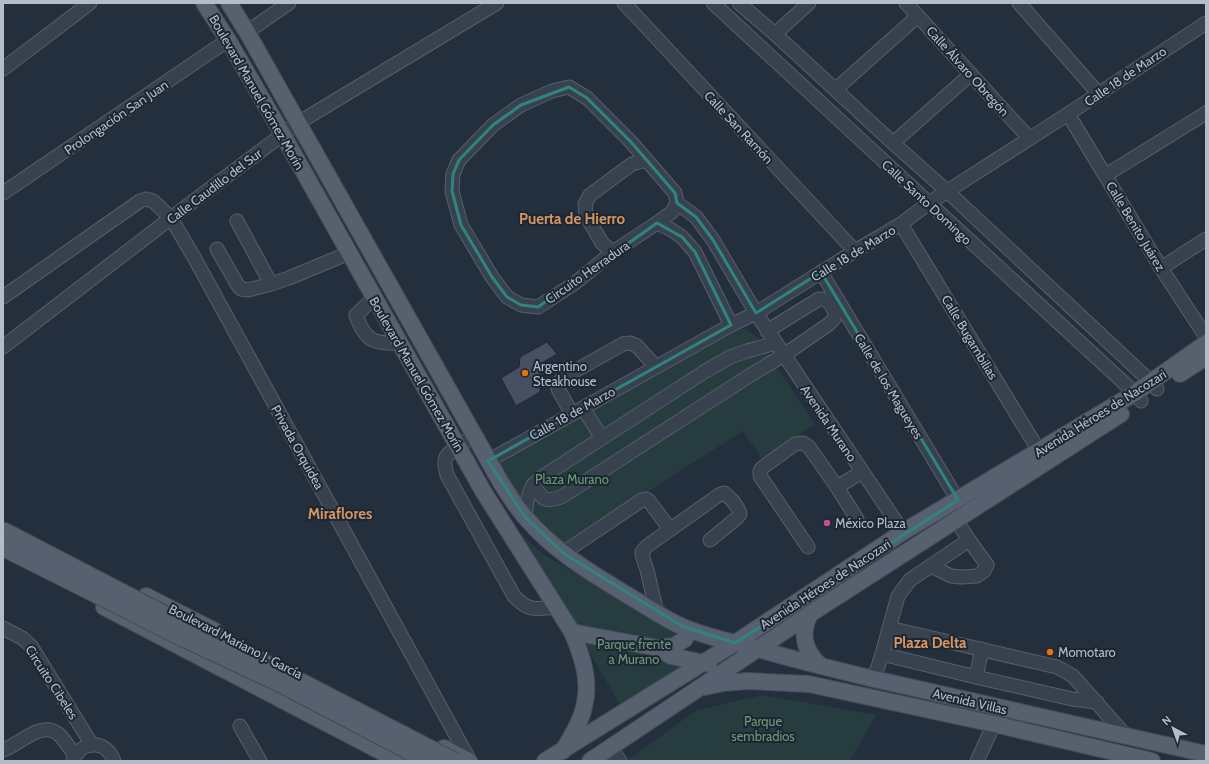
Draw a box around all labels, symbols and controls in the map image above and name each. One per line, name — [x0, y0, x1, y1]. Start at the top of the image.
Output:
street label: Boulevard Manuel Gómez Morín — [206, 12, 308, 172]
street label: Calle Álvaro Obregón — [923, 22, 1013, 119]
street label: Calle 18 de Marzo — [1081, 43, 1169, 109]
street label: Prolongación San Juan — [61, 76, 171, 158]
street label: Calle San Ramón — [701, 87, 777, 167]
street label: Calle Caudillo del Sur — [163, 144, 266, 227]
street label: Calle Santo Domingo — [879, 156, 975, 248]
street label: Calle Benito Juárez — [1103, 178, 1169, 274]
district label: Puerta de Hierro — [519, 210, 625, 228]
street label: Calle 18 de Marzo — [808, 221, 898, 285]
street label: Circuito Herradura — [542, 237, 633, 307]
street label: Calle Bugambilias — [938, 292, 1002, 383]
street label: Boulevard Manuel Gómez Morín — [366, 294, 468, 454]
street label: Calle de los Magueyes — [851, 330, 927, 442]
place label: Argentino Steakhouse — [533, 358, 597, 389]
street label: Avenida Héroes de Nacozari — [1031, 366, 1169, 460]
marker: Argentino Steakhouse — [520, 368, 530, 378]
street label: Avenida Murano — [798, 382, 860, 464]
street label: Calle 18 de Marzo — [526, 383, 618, 443]
street label: Privada Orquídea — [268, 402, 328, 493]
park label: Plaza Murano — [535, 471, 609, 487]
district label: Miraflores — [308, 505, 372, 523]
place label: México Plaza — [835, 515, 907, 531]
marker: México Plaza — [822, 518, 832, 528]
street label: Avenida Héroes de Nacozari — [757, 536, 893, 632]
street label: Boulevard Mariano J. García — [166, 600, 306, 682]
district label: Plaza Delta — [893, 634, 967, 652]
park label: Parque frente a Murano — [597, 636, 671, 667]
street label: Circuito Cibeles — [22, 642, 82, 723]
place label: Momotaro — [1058, 644, 1116, 660]
marker: Momotaro — [1045, 647, 1055, 657]
street label: Avenida Villas — [931, 685, 1009, 717]
north arrow — [1153, 708, 1193, 748]
park label: Parque sembradios — [731, 713, 795, 744]
text: N — [1159, 713, 1174, 728]

